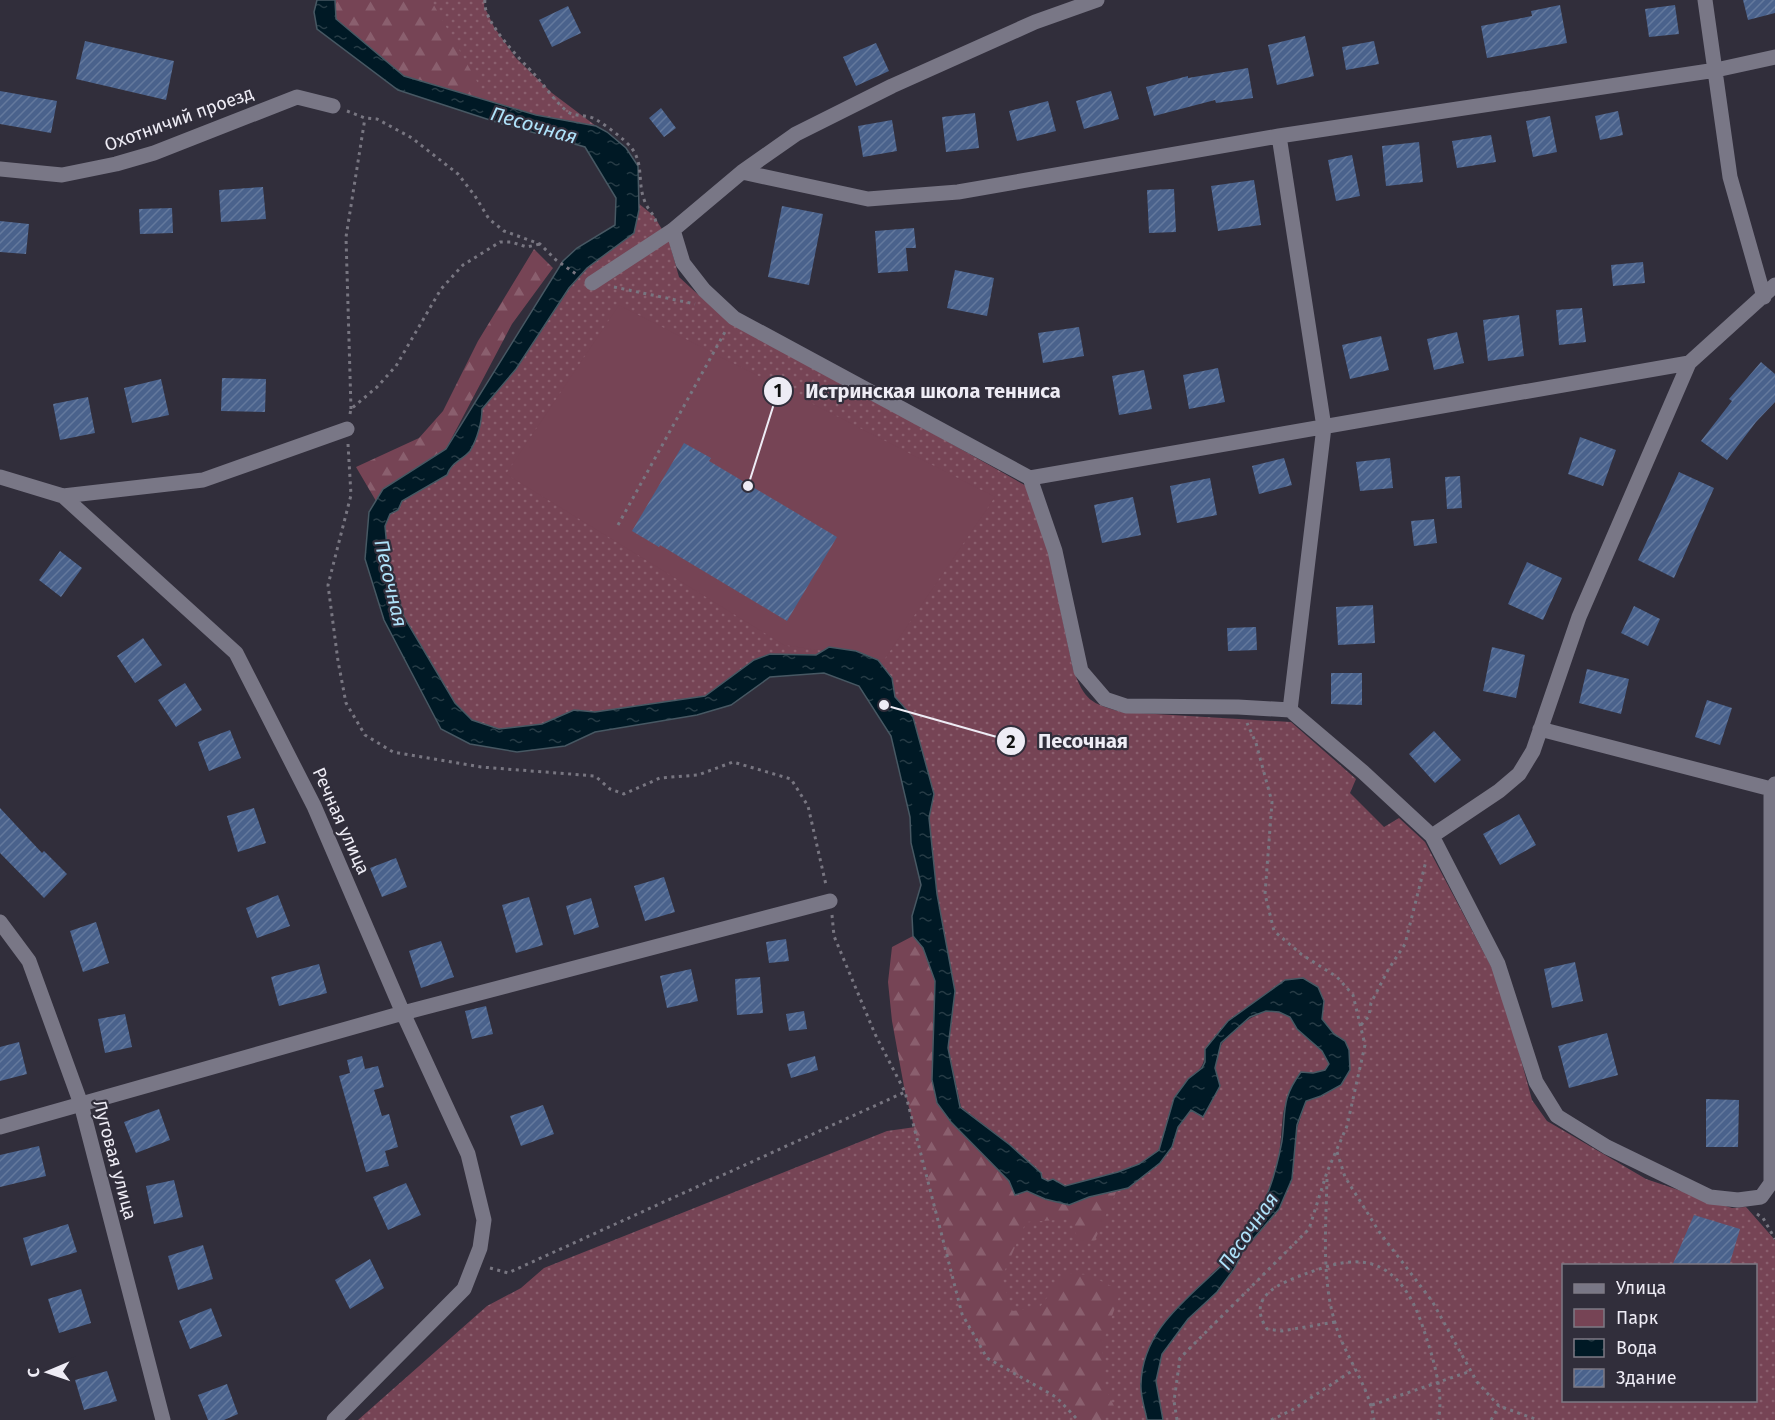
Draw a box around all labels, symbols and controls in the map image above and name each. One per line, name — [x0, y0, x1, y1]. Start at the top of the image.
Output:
street label: Охотничий проезд — [102, 82, 256, 156]
water label: Песочная — [488, 101, 580, 149]
callout: Истринская школа тенниса — [763, 372, 1072, 410]
text: Истринская школа тенниса — [805, 379, 1061, 403]
text: 1 — [774, 380, 782, 402]
water label: Песочная — [369, 537, 413, 629]
callout: Песочная — [996, 722, 1140, 760]
text: Песочная — [1038, 729, 1128, 753]
text: 2 — [1006, 731, 1016, 753]
street label: Речная улица — [308, 764, 374, 878]
street label: Луговая улица — [88, 1098, 142, 1222]
water label: Песочная — [1213, 1188, 1283, 1274]
legend — [1562, 1264, 1757, 1402]
text: Улица — [1616, 1277, 1666, 1299]
text: Парк — [1616, 1307, 1659, 1329]
text: Вода — [1616, 1337, 1657, 1359]
north arrow — [18, 1342, 78, 1402]
text: С — [24, 1367, 43, 1377]
text: Здание — [1616, 1367, 1677, 1389]

